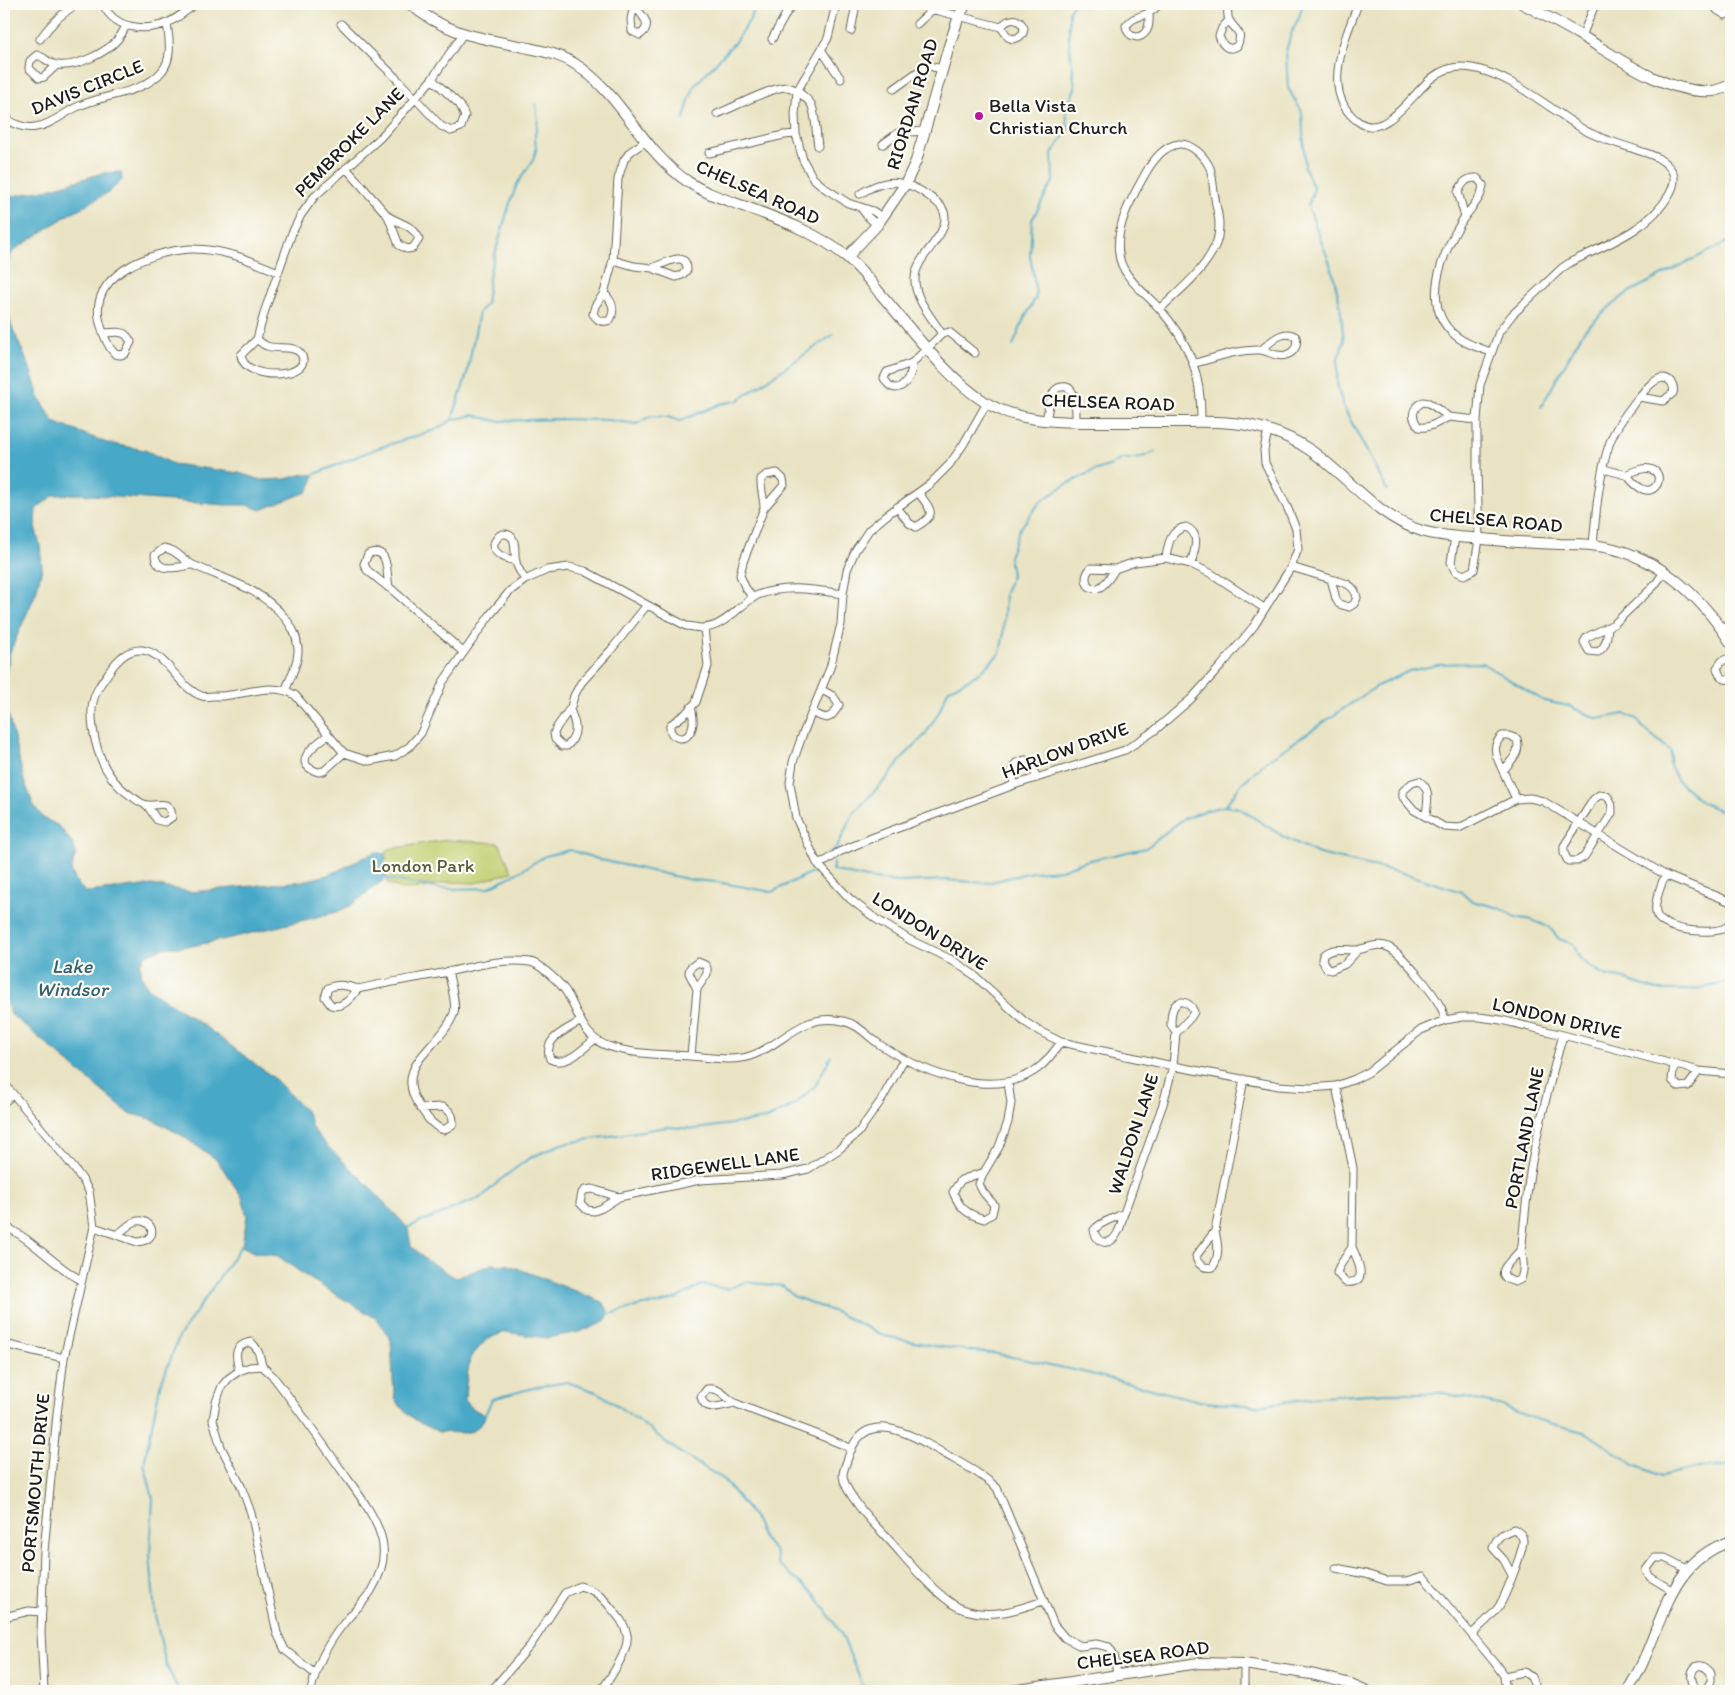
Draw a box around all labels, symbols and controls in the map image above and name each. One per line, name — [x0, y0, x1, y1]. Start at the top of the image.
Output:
street label: RIORDAN ROAD — [881, 36, 943, 172]
street label: DAVIS CIRCLE — [28, 54, 146, 120]
street label: PEMBROKE LANE — [289, 82, 409, 202]
place label: Bella Vista Christian Church — [989, 94, 1127, 139]
marker: Bella Vista Christian Church — [973, 110, 985, 122]
street label: CHELSEA ROAD — [692, 154, 824, 230]
street label: CHELSEA ROAD — [1041, 388, 1175, 416]
street label: CHELSEA ROAD — [1429, 503, 1563, 537]
street label: HARLOW DRIVE — [998, 716, 1132, 784]
park label: London Park — [372, 854, 475, 877]
street label: LONDON DRIVE — [868, 886, 992, 976]
water label: Lake Windsor — [36, 954, 110, 1001]
street label: LONDON DRIVE — [1490, 992, 1624, 1044]
street label: PORTLAND LANE — [1499, 1065, 1549, 1211]
street label: WALDON LANE — [1103, 1070, 1163, 1198]
street label: RIDGEWELL LANE — [649, 1142, 801, 1186]
street label: PORTSMOUTH DRIVE — [16, 1392, 54, 1574]
street label: CHELSEA ROAD — [1075, 1635, 1211, 1675]

